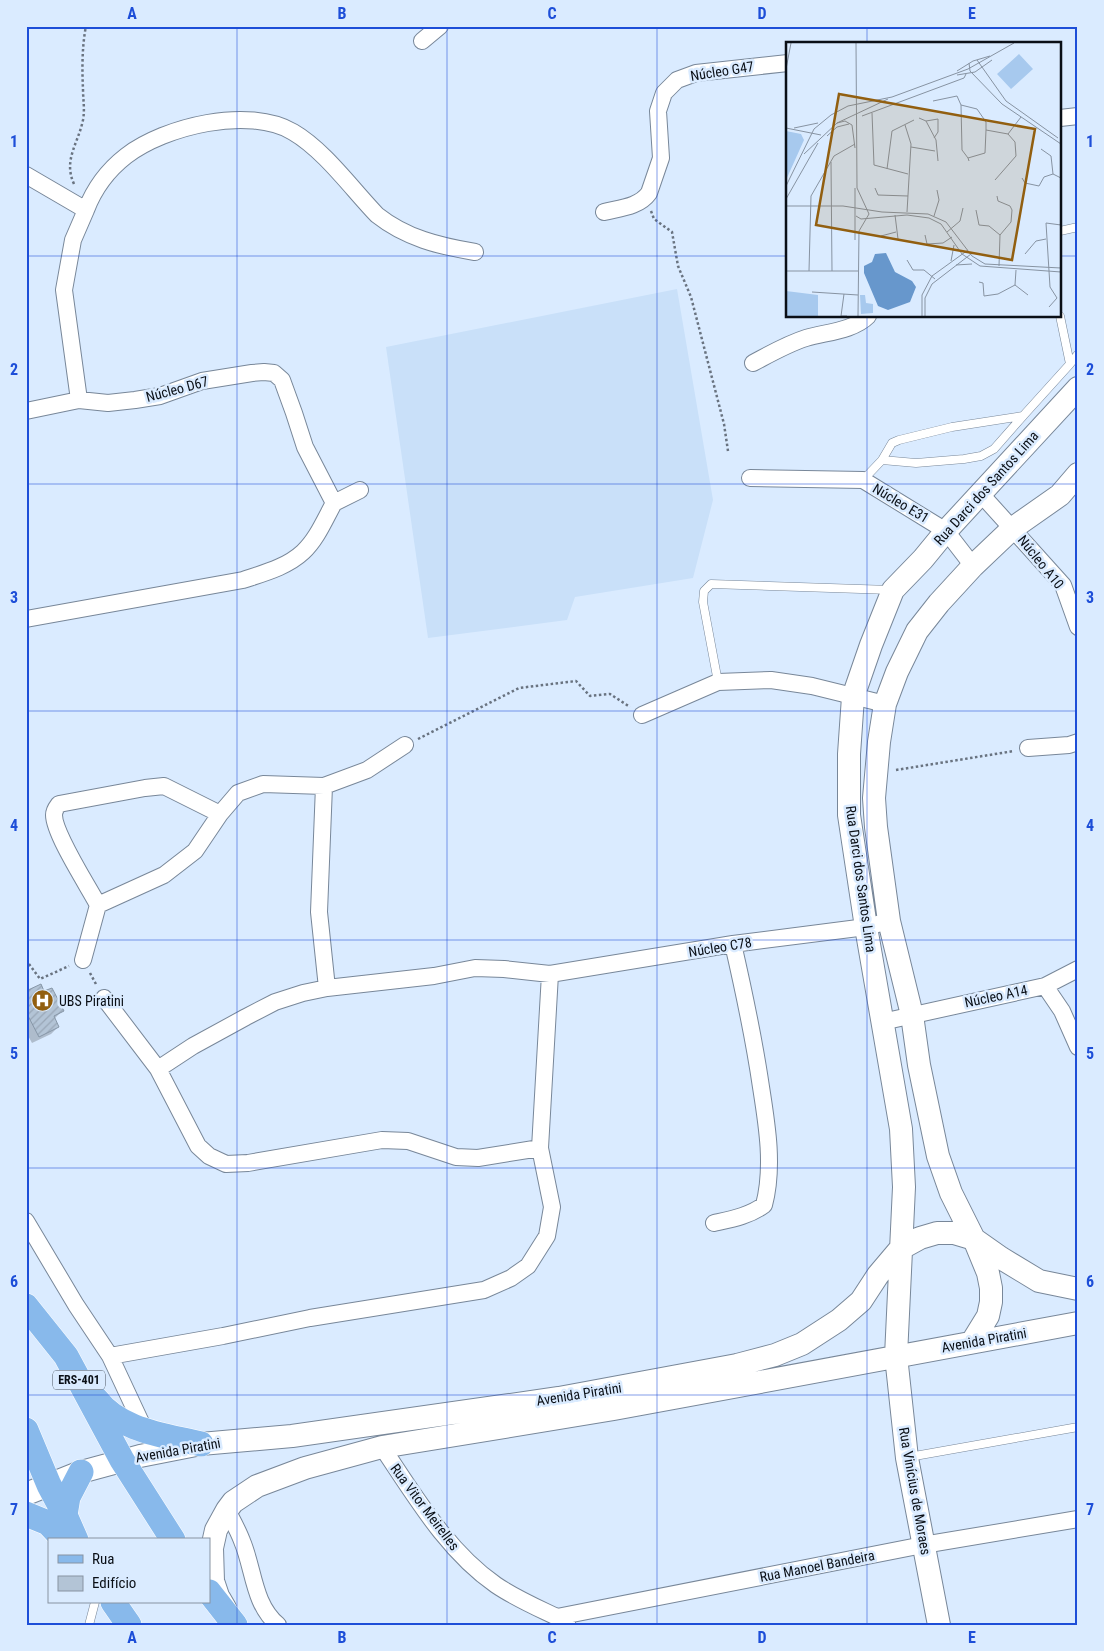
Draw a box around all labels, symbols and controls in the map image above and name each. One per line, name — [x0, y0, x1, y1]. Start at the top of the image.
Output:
text: A — [127, 4, 137, 23]
text: B — [338, 4, 347, 23]
text: C — [547, 4, 557, 23]
text: D — [757, 4, 767, 23]
text: E — [968, 4, 976, 23]
inset map — [786, 42, 1062, 318]
street label: Núcleo G47 — [689, 58, 755, 84]
text: 1 — [10, 132, 18, 151]
text: 1 — [1086, 132, 1094, 151]
text: 2 — [10, 360, 18, 379]
text: 2 — [1086, 360, 1094, 379]
street label: Núcleo D67 — [144, 373, 210, 405]
street label: Rua Darci dos Santos Lima — [931, 428, 1041, 548]
street label: Núcleo E31 — [870, 480, 932, 526]
street label: Núcleo A10 — [1015, 532, 1067, 592]
text: 3 — [10, 588, 18, 607]
text: 3 — [1086, 588, 1094, 607]
street label: Rua Darci dos Santos Lima — [843, 805, 879, 953]
text: 4 — [10, 816, 18, 835]
text: 4 — [1086, 816, 1094, 835]
street label: Núcleo C78 — [687, 934, 753, 960]
street label: Núcleo A14 — [963, 982, 1029, 1010]
hospital icon: UBS Piratini — [31, 989, 55, 1013]
place label: UBS Piratini — [59, 993, 124, 1009]
text: 5 — [10, 1044, 18, 1063]
text: 5 — [1086, 1044, 1094, 1063]
text: 6 — [10, 1272, 18, 1291]
text: 6 — [1086, 1272, 1094, 1291]
street label: Avenida Piratini — [940, 1325, 1028, 1355]
road number: ERS-401 — [53, 1370, 105, 1390]
street label: Avenida Piratini — [535, 1379, 623, 1409]
street label: Rua Vinícius de Moraes — [896, 1426, 934, 1556]
street label: Avenida Piratini — [134, 1435, 222, 1465]
street label: Rua Vitor Meirelles — [387, 1461, 463, 1553]
text: 7 — [10, 1500, 18, 1519]
text: 7 — [1086, 1500, 1094, 1519]
legend — [48, 1538, 210, 1604]
street label: Rua Manoel Bandeira — [758, 1547, 876, 1585]
text: Rua — [92, 1550, 114, 1568]
text: Edifício — [92, 1574, 136, 1592]
text: A — [127, 1628, 137, 1647]
text: B — [338, 1628, 347, 1647]
text: C — [547, 1628, 557, 1647]
text: D — [757, 1628, 767, 1647]
text: E — [968, 1628, 976, 1647]

